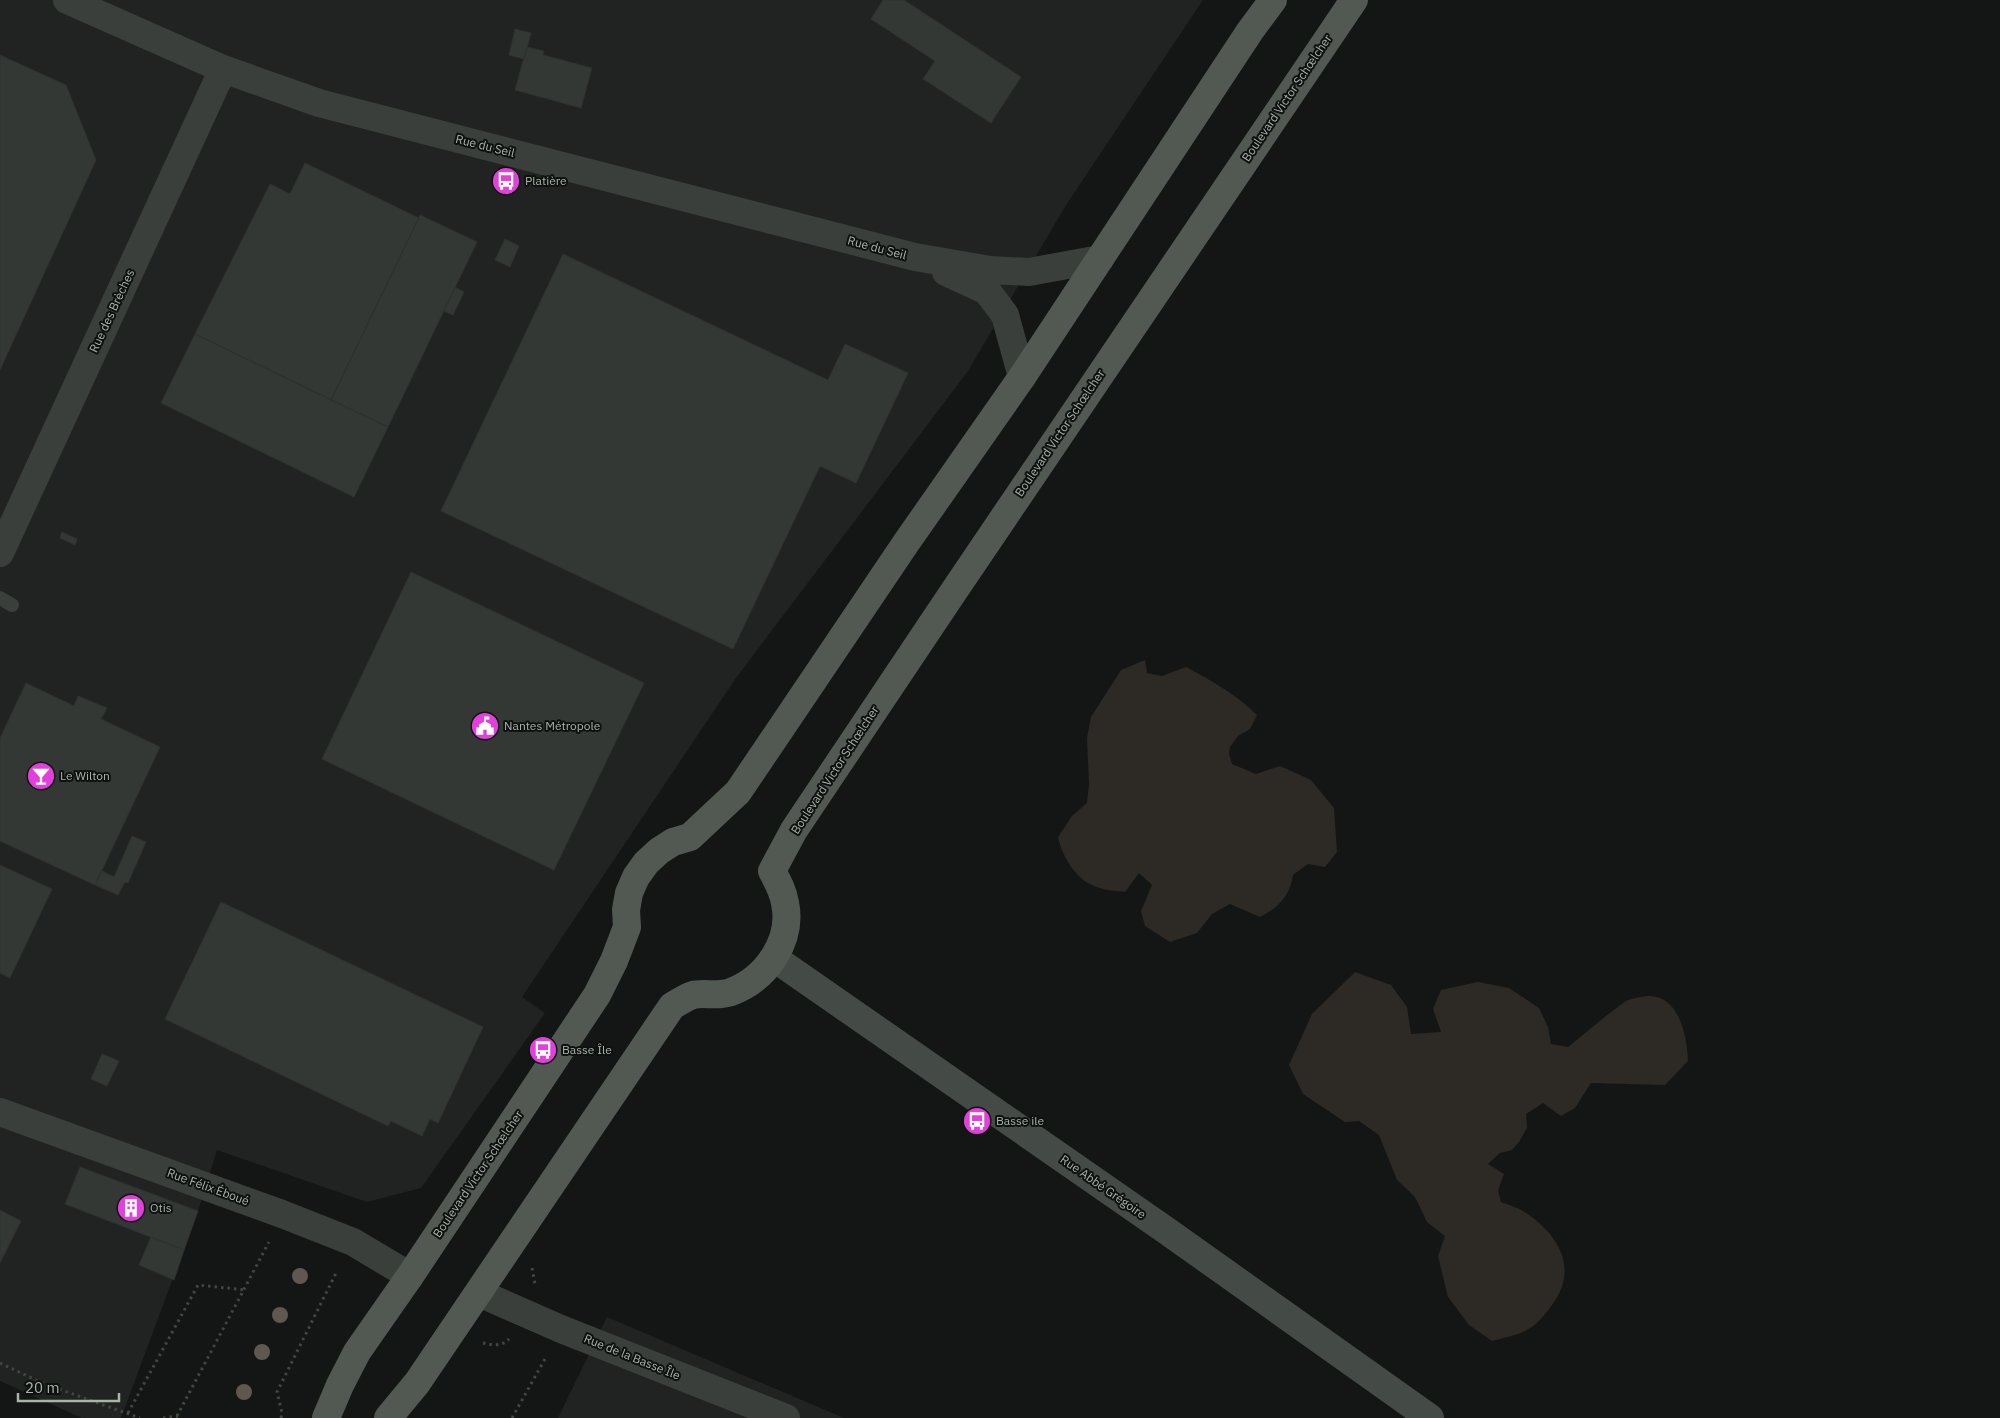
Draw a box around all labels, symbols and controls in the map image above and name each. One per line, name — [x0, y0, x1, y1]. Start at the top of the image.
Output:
street label: Boulevard Victor Schœlcher — [1238, 31, 1335, 164]
street label: Rue du Seil — [454, 131, 516, 160]
bus stop icon: Platière — [491, 166, 521, 196]
place label: Platière — [525, 173, 567, 188]
street label: Rue du Seil — [846, 232, 908, 263]
street label: Rue des Brèches — [86, 267, 137, 355]
street label: Boulevard Victor Schœlcher — [1011, 366, 1108, 499]
street label: Boulevard Victor Schœlcher — [787, 702, 882, 837]
public building icon: Nantes Métropole — [470, 711, 500, 741]
place label: Nantes Métropole — [504, 718, 601, 733]
bar icon: Le Wilton — [26, 761, 56, 791]
place label: Le Wilton — [60, 768, 110, 783]
bus stop icon: Basse Île — [528, 1035, 558, 1065]
place label: Basse Île — [562, 1042, 612, 1057]
bus stop icon: Basse ile — [962, 1106, 992, 1136]
street label: Boulevard Victor Schœlcher — [429, 1107, 526, 1240]
place label: Basse ile — [996, 1113, 1045, 1128]
street label: Rue Abbé Grégoire — [1058, 1151, 1149, 1222]
street label: Rue Félix Éboué — [165, 1165, 252, 1208]
building icon: Otis — [116, 1193, 146, 1223]
place label: Otis — [150, 1200, 172, 1215]
street label: Rue de la Basse Île — [582, 1330, 683, 1383]
scale bar — [18, 1370, 119, 1402]
text: 20 m — [25, 1378, 60, 1397]

